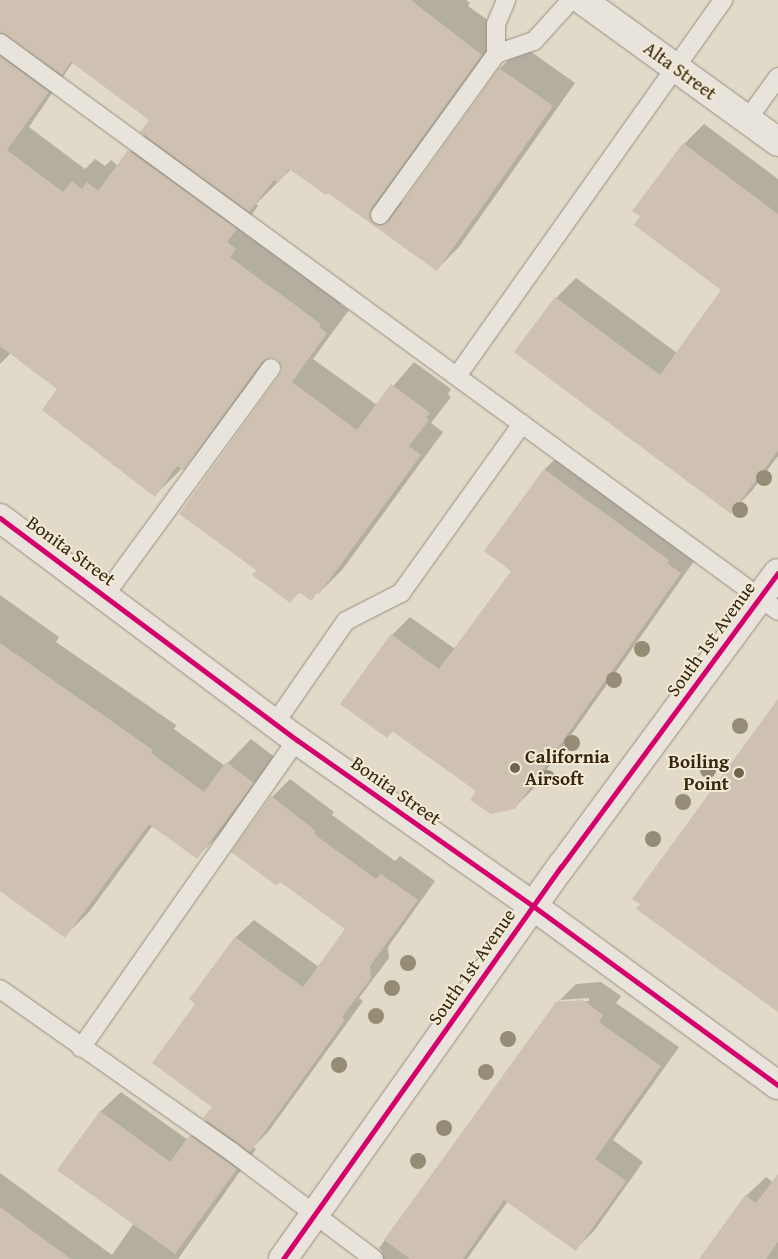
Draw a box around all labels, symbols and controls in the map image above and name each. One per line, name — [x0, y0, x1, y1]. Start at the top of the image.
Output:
street label: Alta Street — [639, 37, 721, 105]
street label: Bonita Street — [22, 511, 120, 591]
street label: South 1st Avenue — [662, 577, 760, 701]
place label: California Airsoft — [525, 746, 610, 790]
place label: Boiling Point — [668, 751, 729, 795]
street label: Bonita Street — [347, 752, 445, 830]
marker: California Airsoft — [509, 762, 521, 774]
marker: Boiling Point — [733, 767, 745, 779]
street label: South 1st Avenue — [423, 904, 521, 1030]

